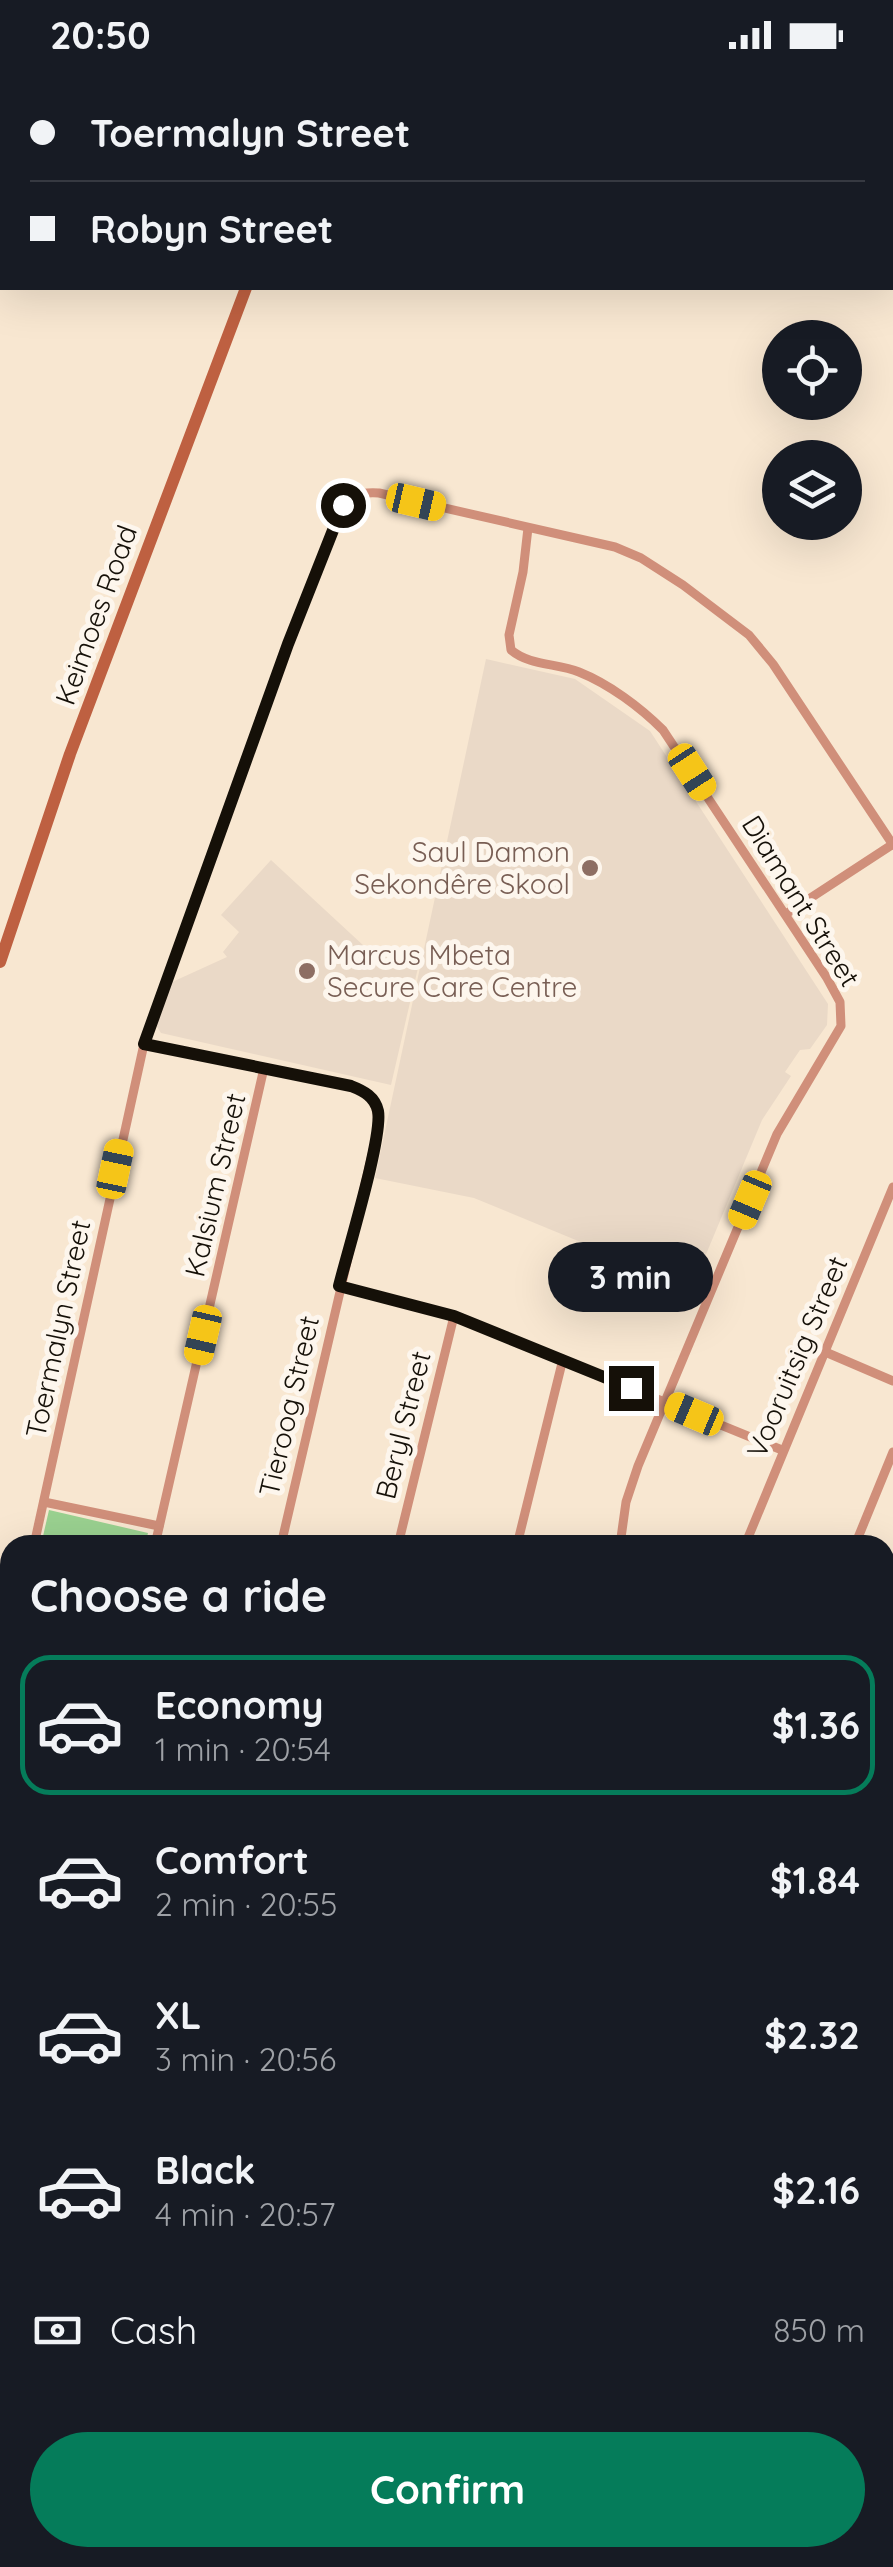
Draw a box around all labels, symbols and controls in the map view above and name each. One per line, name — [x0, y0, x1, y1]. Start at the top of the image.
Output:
text: 20:50 — [50, 11, 151, 59]
text: Toermalyn Street — [90, 109, 410, 157]
text: Robyn Street — [90, 205, 333, 253]
map controls — [762, 320, 862, 540]
button: locate — [762, 320, 862, 420]
button: layers — [762, 440, 862, 540]
car — [383, 481, 449, 523]
route start — [321, 483, 366, 528]
street label: Keimoes Road — [47, 520, 144, 709]
car — [663, 739, 721, 805]
street label: Diamant Street — [735, 809, 868, 993]
place label: Saul Damon Sekondêre Skool — [354, 834, 570, 901]
marker: Saul Damon Sekondêre Skool — [579, 857, 601, 879]
place label: Marcus Mbeta Secure Care Centre — [327, 937, 577, 1004]
marker: Marcus Mbeta Secure Care Centre — [296, 960, 318, 982]
street label: Kalsium Street — [176, 1090, 253, 1280]
car — [94, 1137, 136, 1201]
car — [724, 1167, 776, 1233]
street label: Toermalyn Street — [17, 1217, 98, 1441]
callout: 3 min — [548, 1243, 714, 1313]
street label: Vooruitsig Street — [738, 1251, 855, 1463]
text: 3 min — [589, 1257, 672, 1297]
car — [182, 1302, 224, 1368]
street label: Tieroog Street — [251, 1312, 326, 1500]
street label: Beryl Street — [367, 1347, 438, 1503]
route end — [609, 1366, 654, 1411]
car — [661, 1388, 727, 1440]
text: Choose a ride — [30, 1567, 327, 1623]
icon: car — [35, 1680, 125, 1770]
text: Economy — [155, 1681, 324, 1729]
text: $1.36 — [772, 1701, 860, 1749]
text: 1 min · 20:54 — [155, 1729, 331, 1769]
icon: car — [35, 1835, 125, 1925]
text: Comfort — [155, 1836, 309, 1884]
text: $1.84 — [770, 1856, 860, 1904]
text: 2 min · 20:55 — [155, 1884, 337, 1924]
icon: car — [35, 1990, 125, 2080]
text: XL — [155, 1991, 201, 2039]
text: $2.32 — [764, 2011, 860, 2059]
text: 3 min · 20:56 — [155, 2039, 336, 2079]
icon: car — [35, 2145, 125, 2235]
text: Black — [155, 2146, 255, 2194]
text: $2.16 — [772, 2166, 860, 2214]
text: 4 min · 20:57 — [155, 2194, 335, 2234]
icon: cash — [30, 2303, 85, 2358]
text: Cash — [110, 2306, 197, 2354]
text: 850 m — [773, 2310, 865, 2350]
button: Confirm — [30, 2432, 865, 2547]

